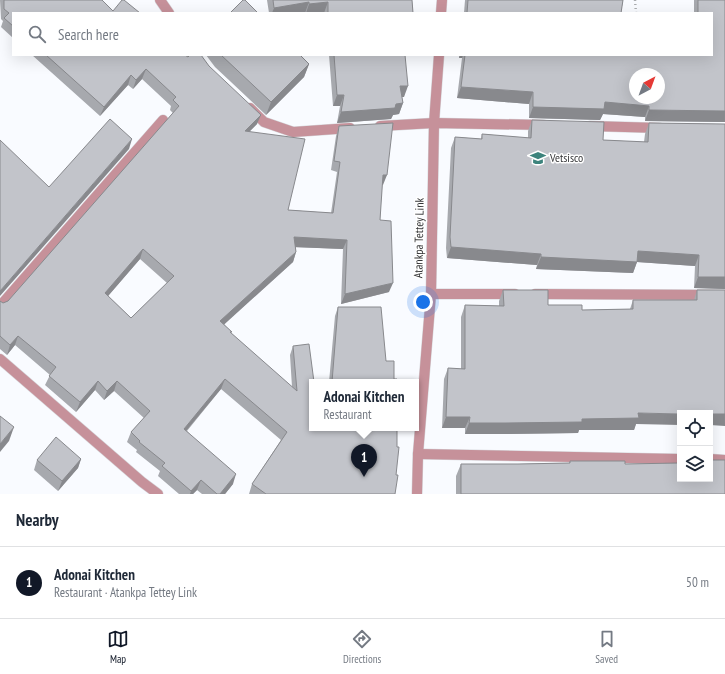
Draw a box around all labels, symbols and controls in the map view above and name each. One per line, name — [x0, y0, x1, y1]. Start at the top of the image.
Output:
search box — [12, 12, 713, 56]
icon: search — [26, 23, 48, 45]
text: Search here — [58, 25, 119, 44]
north arrow — [629, 68, 665, 104]
school or university icon: Vetsisco — [529, 149, 547, 167]
place label: Vetsisco — [549, 150, 583, 165]
street label: Atankpa Tettey Link — [410, 197, 427, 278]
your location — [413, 292, 433, 312]
popup — [309, 379, 419, 431]
text: Adonai Kitchen — [324, 387, 404, 406]
text: Restaurant — [324, 406, 372, 423]
map controls — [677, 410, 713, 482]
button: locate — [677, 410, 713, 446]
pin: 1 — [351, 444, 377, 477]
button: layers — [677, 446, 713, 482]
text: Nearby — [16, 509, 59, 531]
text: Adonai Kitchen — [54, 565, 135, 584]
text: 1 — [26, 574, 32, 591]
text: 50 m — [686, 574, 709, 591]
text: Restaurant · Atankpa Tettey Link — [54, 584, 197, 601]
tab: Map — [107, 628, 129, 666]
tab: Directions — [343, 628, 381, 666]
tab: Saved — [595, 628, 618, 666]

